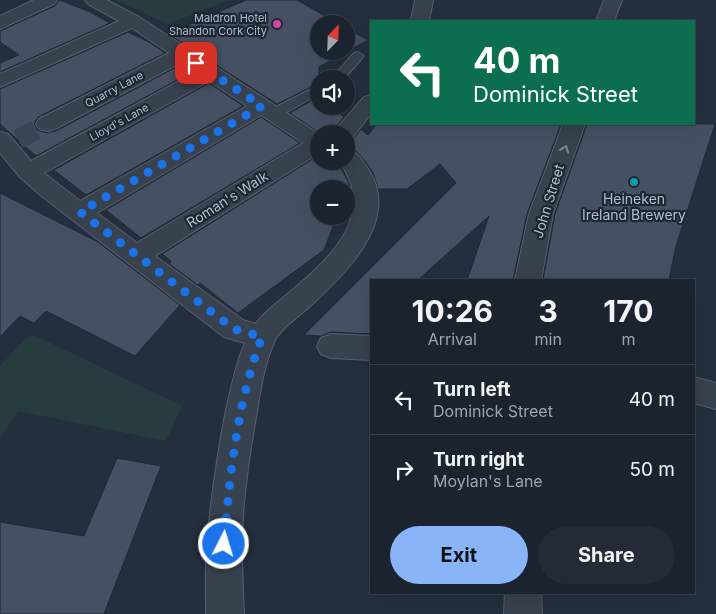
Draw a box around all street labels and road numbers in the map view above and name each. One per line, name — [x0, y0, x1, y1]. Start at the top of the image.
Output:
street label: Quarry Lane — [82, 68, 146, 110]
street label: Lloyd's Lane — [87, 100, 151, 144]
street label: John Street — [529, 162, 567, 240]
street label: Roman's Walk — [183, 167, 271, 231]

